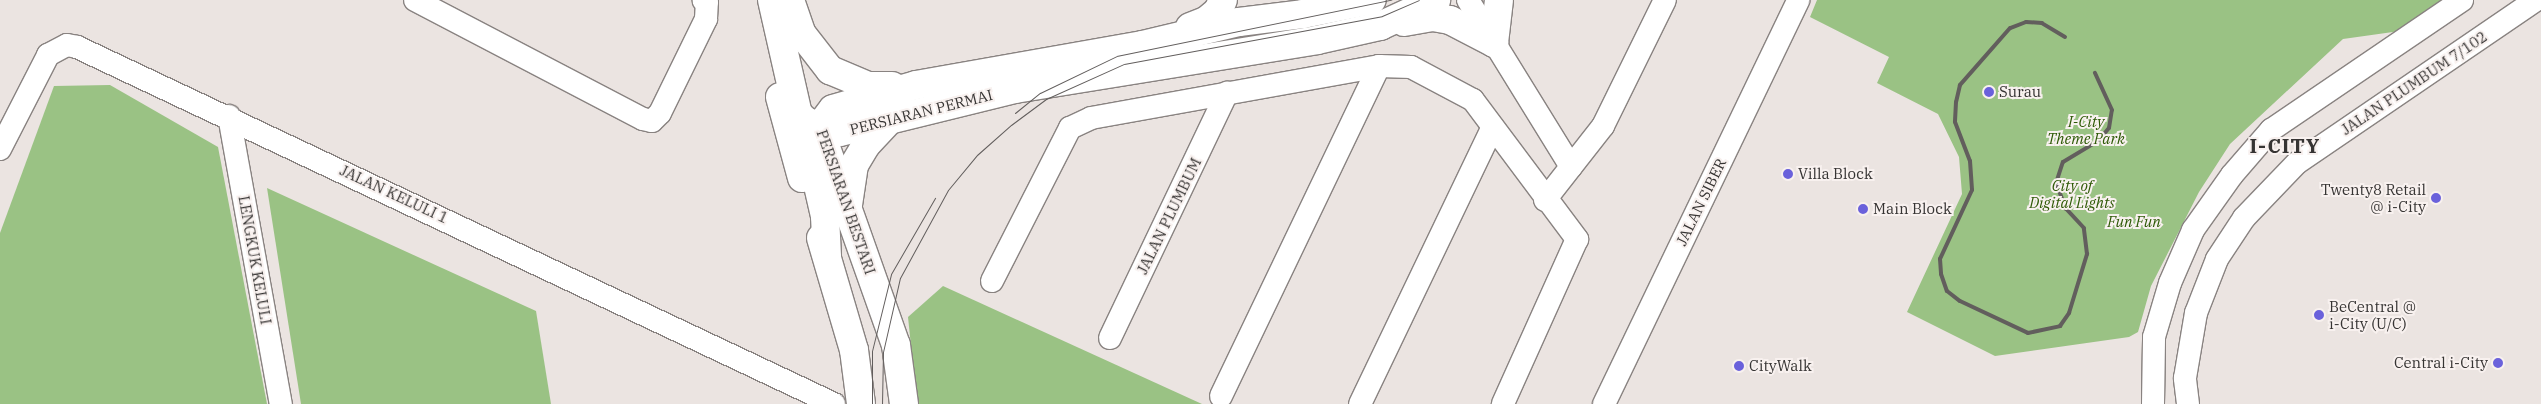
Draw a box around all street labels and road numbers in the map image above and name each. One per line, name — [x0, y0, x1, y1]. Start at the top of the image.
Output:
street label: JALAN PLUMBUM 7/102 — [2338, 27, 2490, 139]
street label: PERSIARAN PERMAI — [848, 86, 994, 138]
street label: PERSIARAN BESTARI — [813, 127, 879, 277]
street label: JALAN PLUMBUM — [1133, 155, 1205, 277]
street label: JALAN SIBER — [1672, 155, 1730, 249]
street label: JALAN KELULI 1 — [337, 161, 451, 227]
street label: LENGKUK KELULI — [235, 194, 275, 326]

